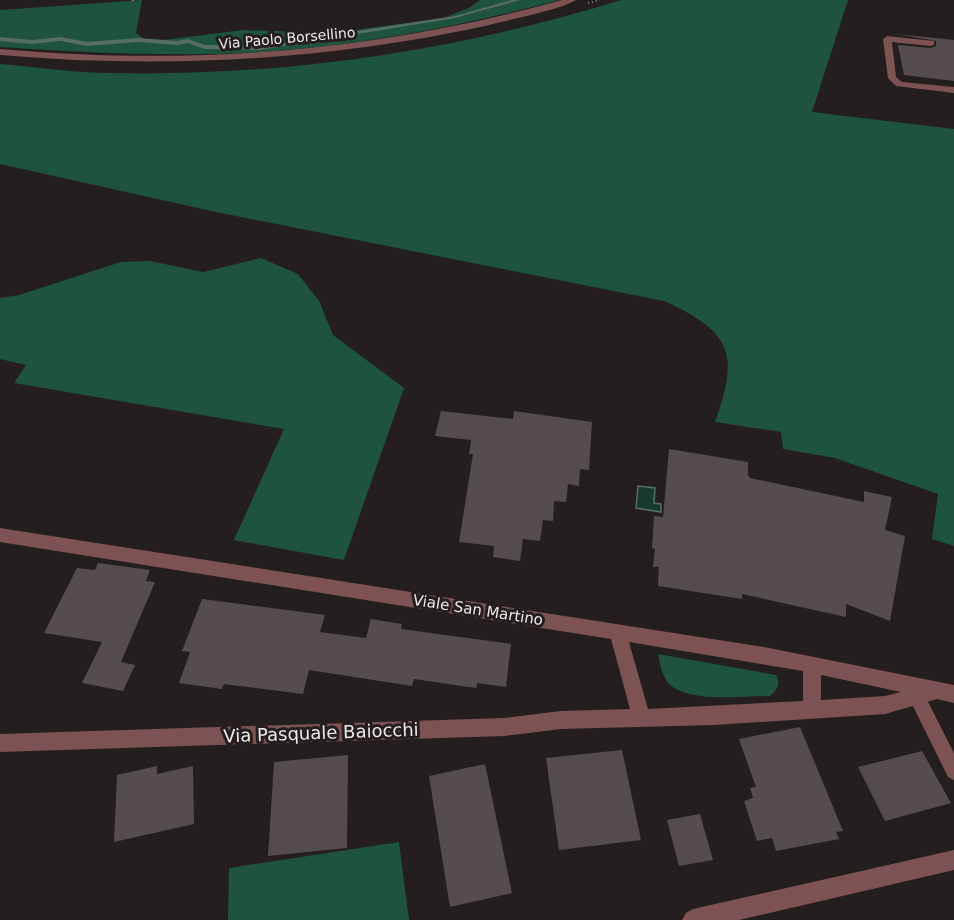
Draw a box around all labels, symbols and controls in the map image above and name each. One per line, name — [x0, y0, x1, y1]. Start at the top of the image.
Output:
street label: Via Paolo Borsellino — [218, 24, 356, 52]
street label: Viale San Martino — [412, 591, 544, 629]
street label: Via Pasquale Baiocchi — [223, 719, 419, 746]

